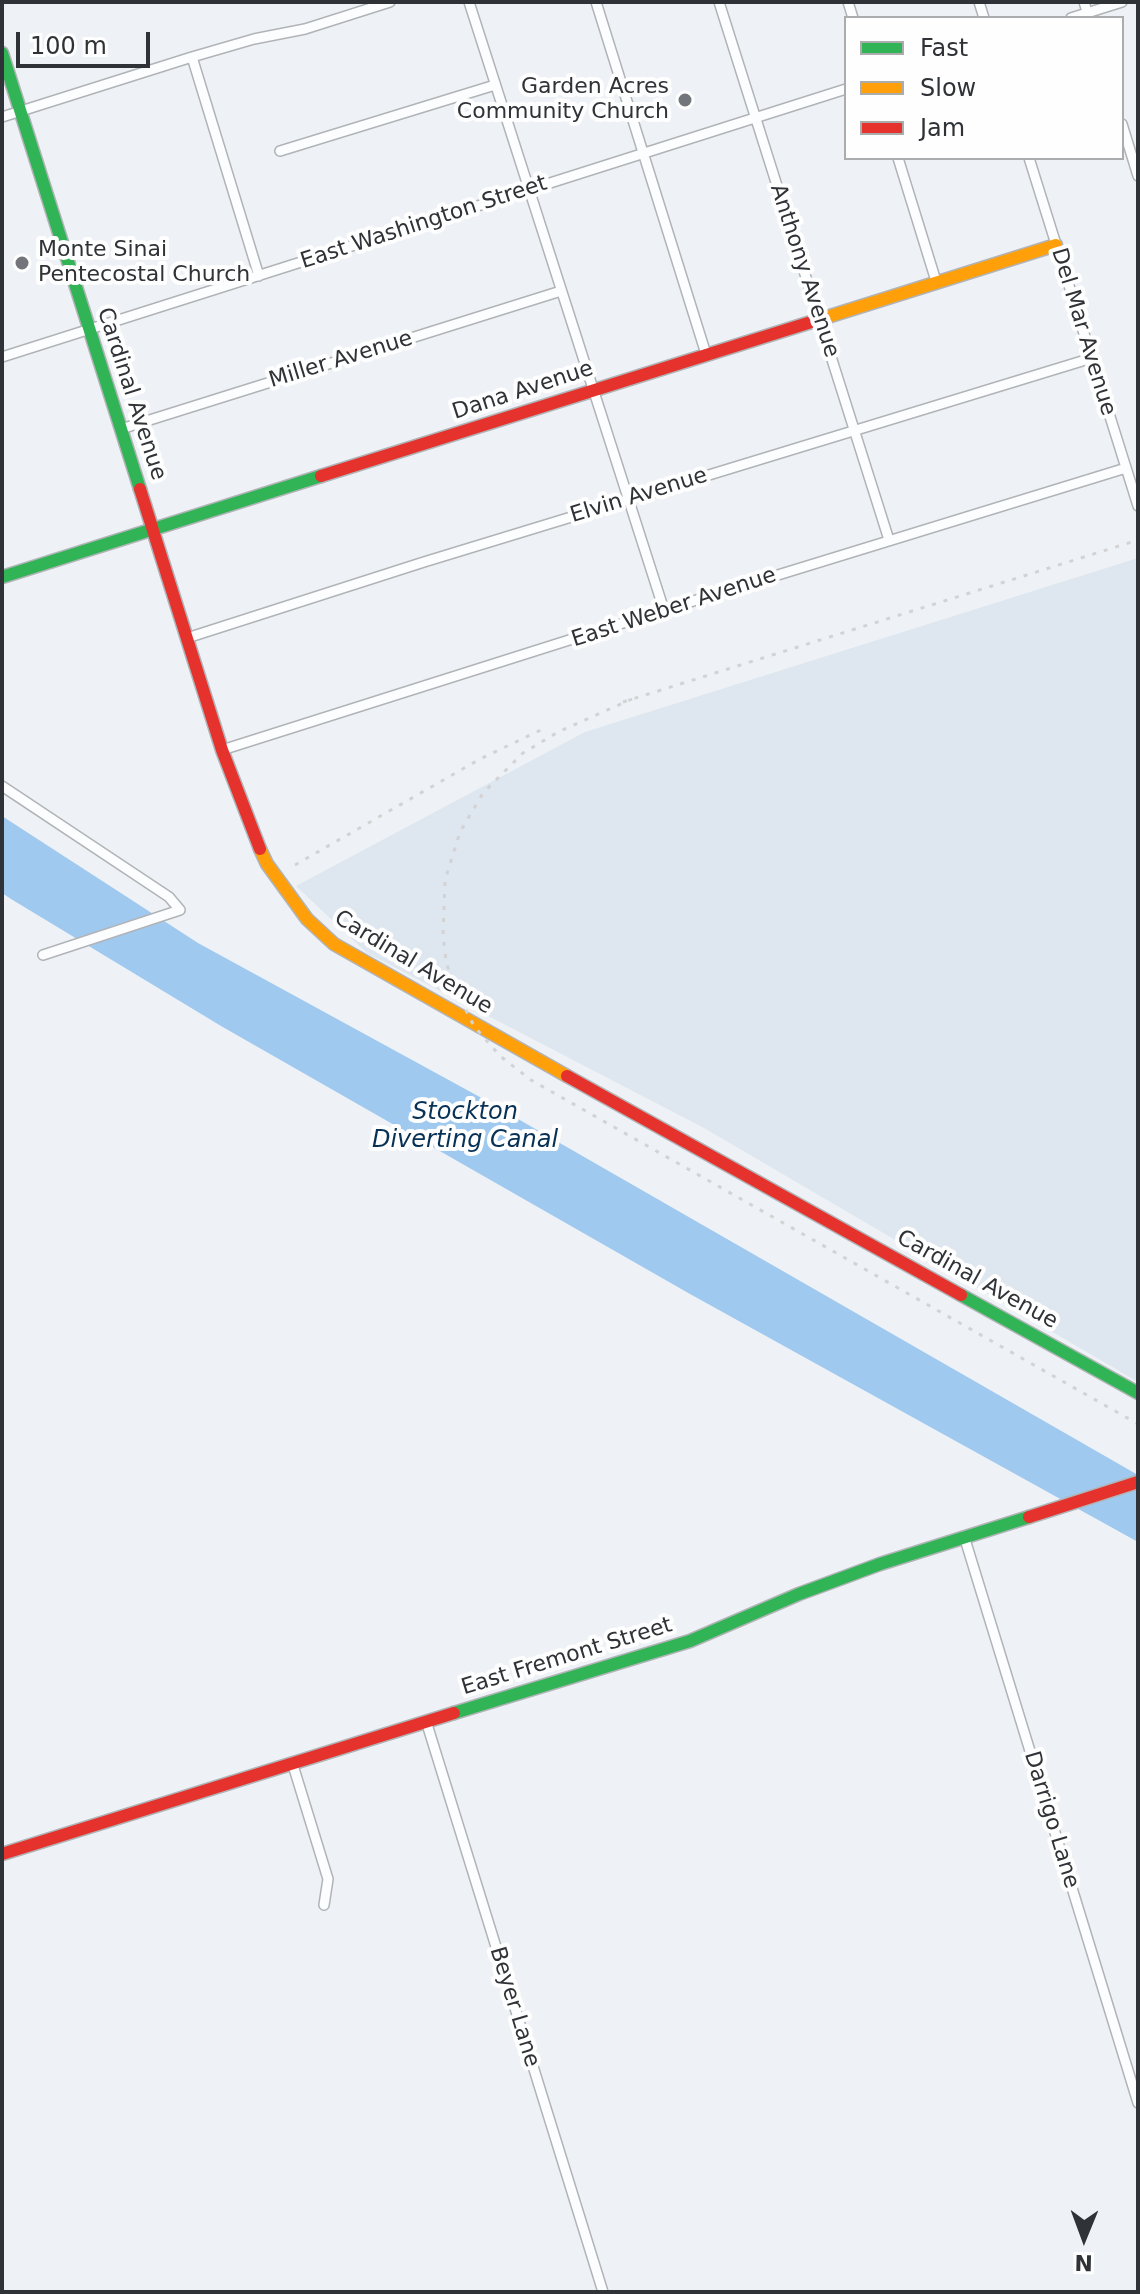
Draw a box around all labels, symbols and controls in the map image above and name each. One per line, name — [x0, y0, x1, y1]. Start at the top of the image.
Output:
scale bar — [20, 16, 154, 66]
legend — [844, 16, 1124, 160]
text: 100 m — [30, 32, 107, 60]
text: Fast — [920, 34, 968, 62]
place label: Garden Acres Community Church — [457, 74, 669, 126]
text: Slow — [920, 74, 976, 102]
marker: Garden Acres Community Church — [676, 91, 694, 109]
text: Jam — [920, 114, 965, 142]
street label: East Washington Street — [297, 171, 551, 275]
street label: Anthony Avenue — [764, 181, 844, 361]
place label: Monte Sinai Pentecostal Church — [38, 237, 250, 288]
street label: Del Mar Avenue — [1045, 245, 1121, 419]
marker: Monte Sinai Pentecostal Church — [13, 254, 31, 272]
street label: Cardinal Avenue — [91, 304, 171, 484]
street label: Miller Avenue — [266, 326, 416, 394]
street label: Dana Avenue — [449, 356, 597, 426]
street label: Elvin Avenue — [567, 463, 711, 529]
street label: East Weber Avenue — [568, 562, 780, 654]
street label: Cardinal Avenue — [329, 905, 497, 1021]
water label: Stockton Diverting Canal — [372, 1099, 558, 1155]
street label: Cardinal Avenue — [892, 1225, 1062, 1335]
street label: East Fremont Street — [458, 1612, 676, 1702]
street label: Darrigo Lane — [1018, 1748, 1084, 1892]
street label: Beyer Lane — [483, 1944, 545, 2070]
north arrow — [1044, 2198, 1124, 2278]
text: N — [1074, 2250, 1093, 2275]

